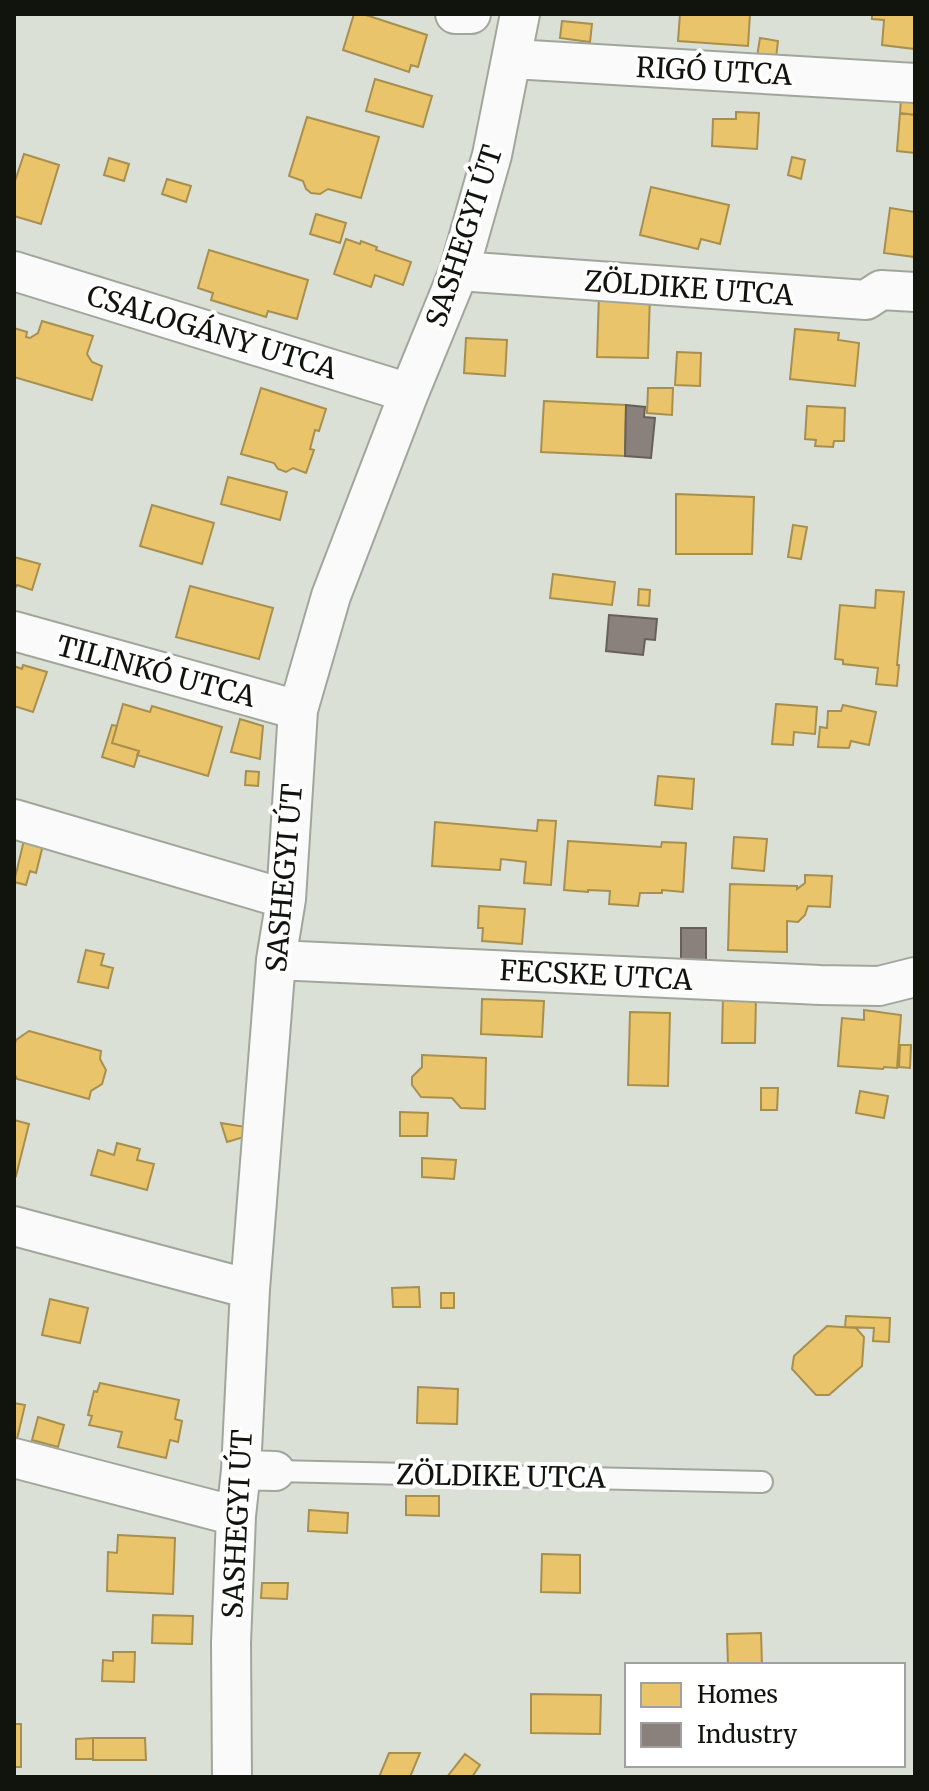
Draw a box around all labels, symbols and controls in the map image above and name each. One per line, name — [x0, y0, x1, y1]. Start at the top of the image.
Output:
street label: RIGÓ UTCA — [635, 49, 793, 93]
street label: SASHEGYI ÚT — [418, 140, 510, 332]
street label: ZÖLDIKE UTCA — [583, 263, 795, 313]
street label: CSALOGÁNY UTCA — [83, 277, 342, 387]
street label: TILINKÓ UTCA — [53, 627, 260, 715]
street label: SASHEGYI ÚT — [258, 782, 310, 974]
street label: FECSKE UTCA — [499, 952, 694, 998]
street label: SASHEGYI ÚT — [214, 1429, 260, 1619]
street label: ZÖLDIKE UTCA — [396, 1456, 606, 1496]
legend — [625, 1663, 905, 1767]
text: Homes — [697, 1679, 778, 1710]
text: Industry — [697, 1719, 797, 1750]

